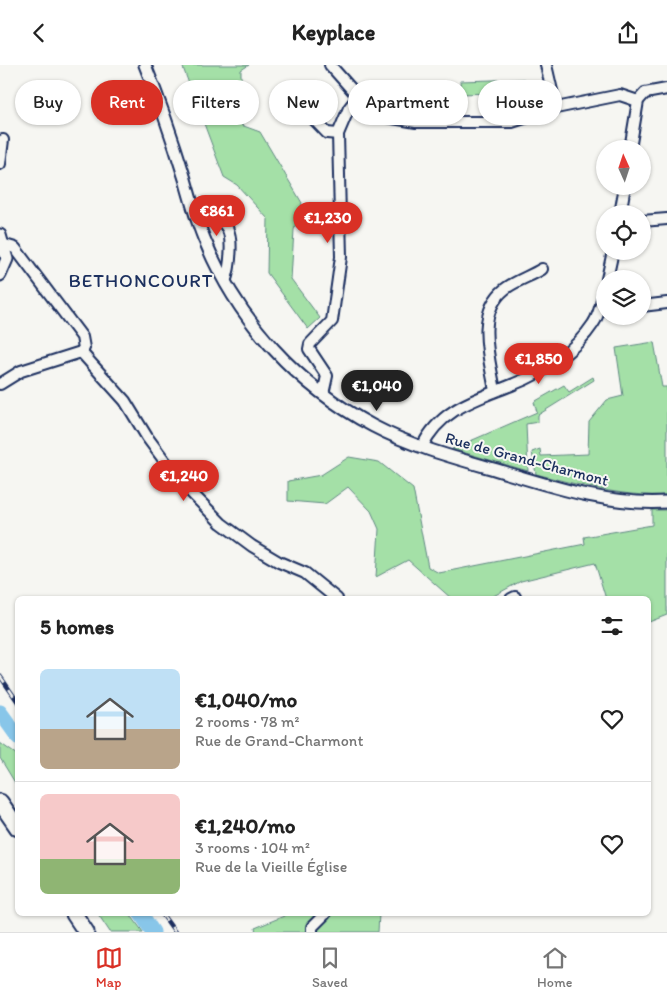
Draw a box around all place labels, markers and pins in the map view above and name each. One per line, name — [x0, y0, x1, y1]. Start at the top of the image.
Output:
pin: €861 — [187, 195, 247, 237]
pin: €1,230 — [287, 201, 369, 244]
pin: €1,850 — [498, 343, 580, 385]
pin: €1,040 — [336, 369, 418, 412]
pin: €1,240 — [143, 459, 225, 502]

